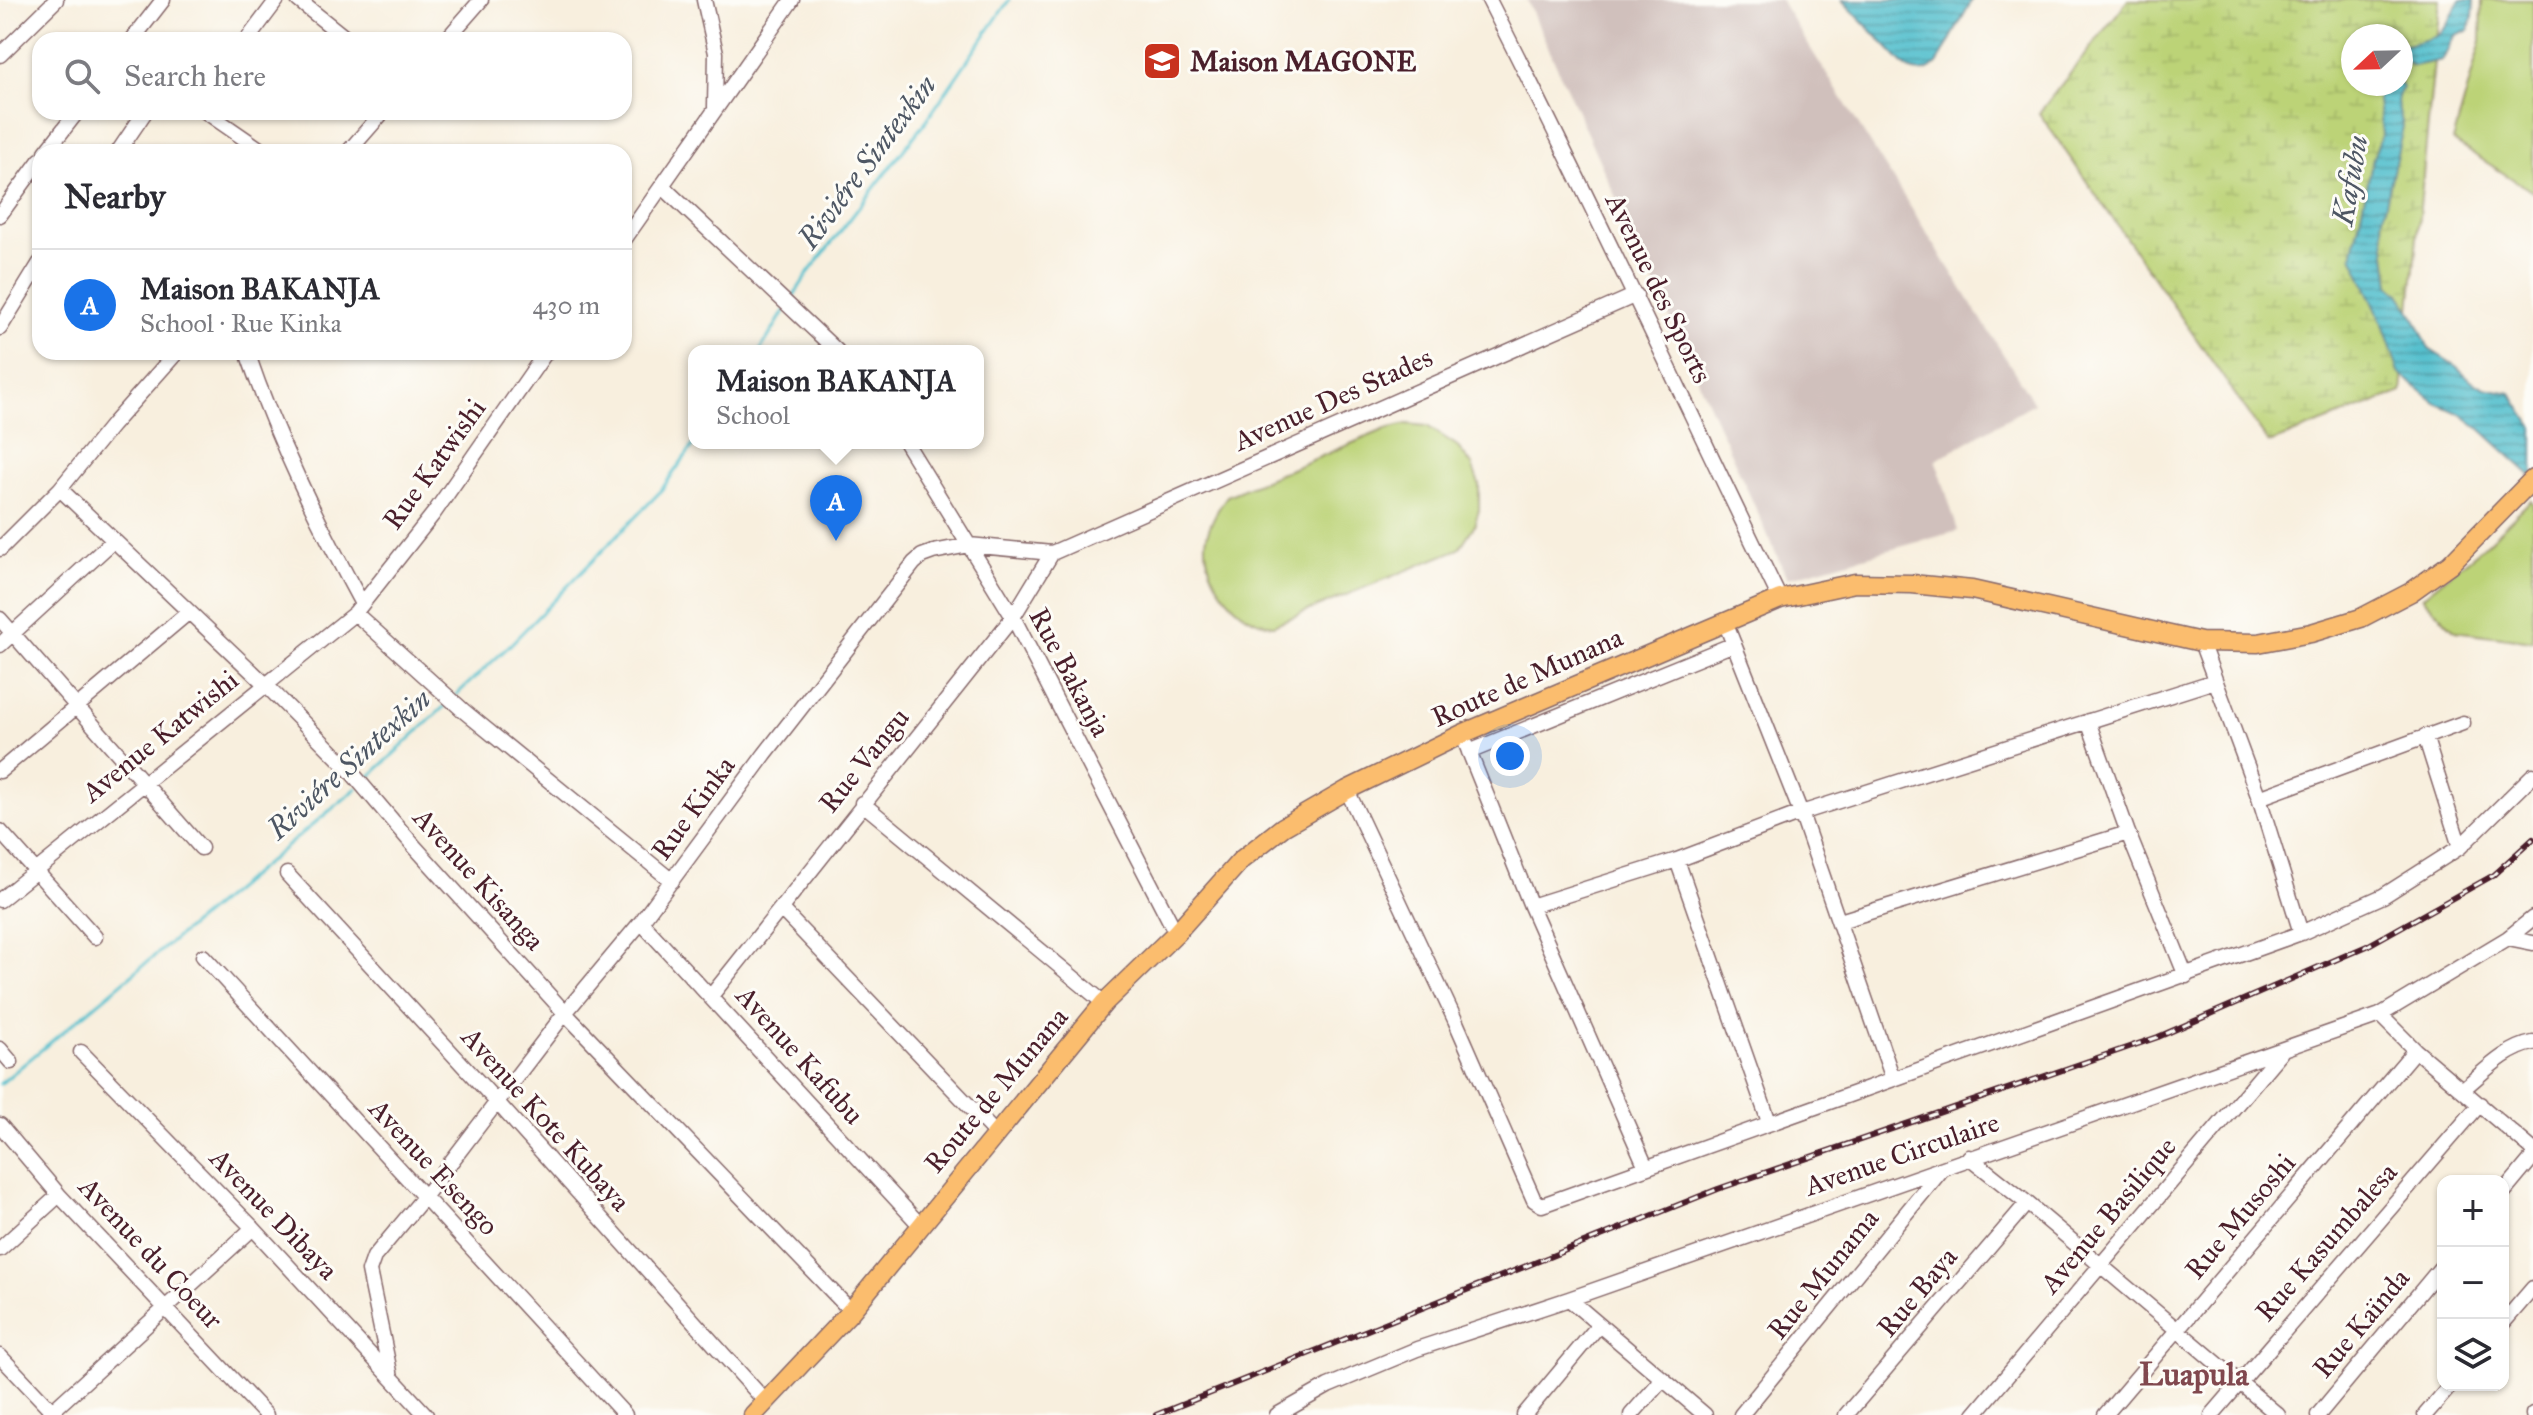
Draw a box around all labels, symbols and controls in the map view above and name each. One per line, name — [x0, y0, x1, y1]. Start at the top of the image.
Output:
north arrow — [2341, 24, 2413, 96]
search box — [32, 32, 632, 120]
school or university icon: Maison MAGONE — [1141, 40, 1183, 82]
place label: Maison MAGONE — [1190, 44, 1416, 79]
icon: search — [60, 54, 104, 98]
text: Search here — [124, 58, 266, 94]
water label: Riviére Sintexkin — [789, 68, 944, 257]
water label: Kafubu — [2324, 132, 2376, 230]
text: Nearby — [64, 176, 166, 217]
street label: Avenue des Sports — [1597, 186, 1720, 389]
text: Maison BAKANJA — [140, 271, 380, 307]
text: A — [81, 289, 99, 321]
text: 430 m — [533, 289, 600, 321]
text: School · Rue Kinka — [140, 307, 342, 339]
street label: Avenue Des Stades — [1227, 340, 1438, 459]
popup — [688, 345, 984, 449]
text: Maison BAKANJA — [716, 363, 956, 399]
street label: Rue Katwishi — [375, 392, 493, 536]
text: School — [716, 399, 790, 431]
pin: A — [810, 475, 862, 541]
street label: Rue Bakanja — [1021, 602, 1119, 743]
street label: Route de Munana — [1426, 619, 1628, 735]
street label: Avenue Katwishi — [74, 662, 246, 810]
water label: Riviére Sintexkin — [259, 681, 439, 848]
street label: Rue Vangu — [811, 701, 917, 819]
your location — [1490, 736, 1530, 776]
street label: Rue Kinka — [644, 749, 742, 867]
street label: Avenue Kisanga — [405, 800, 552, 958]
street label: Avenue Kafubu — [728, 978, 871, 1132]
street label: Route de Munana — [917, 1000, 1076, 1180]
street label: Avenue Kote Kubaya — [453, 1019, 638, 1218]
street label: Avenue Esengo — [361, 1091, 506, 1243]
street label: Avenue Circulaire — [1799, 1104, 2004, 1204]
street label: Avenue Basilique — [2032, 1130, 2184, 1301]
street label: Avenue Dibaya — [202, 1140, 346, 1287]
street label: Rue Musoshi — [2177, 1146, 2303, 1286]
street label: Rue Kasumbalesa — [2248, 1155, 2405, 1329]
street label: Avenue du Coeur — [71, 1169, 231, 1337]
map controls — [2437, 1175, 2509, 1391]
button: + — [2437, 1175, 2509, 1247]
street label: Rue Munama — [1760, 1202, 1886, 1346]
street label: Rue Baya — [1869, 1240, 1965, 1344]
button: − — [2437, 1247, 2509, 1319]
street label: Rue Kaïnda — [2305, 1261, 2417, 1385]
button: layers — [2437, 1319, 2509, 1391]
district label: Luapula — [2139, 1355, 2250, 1394]

